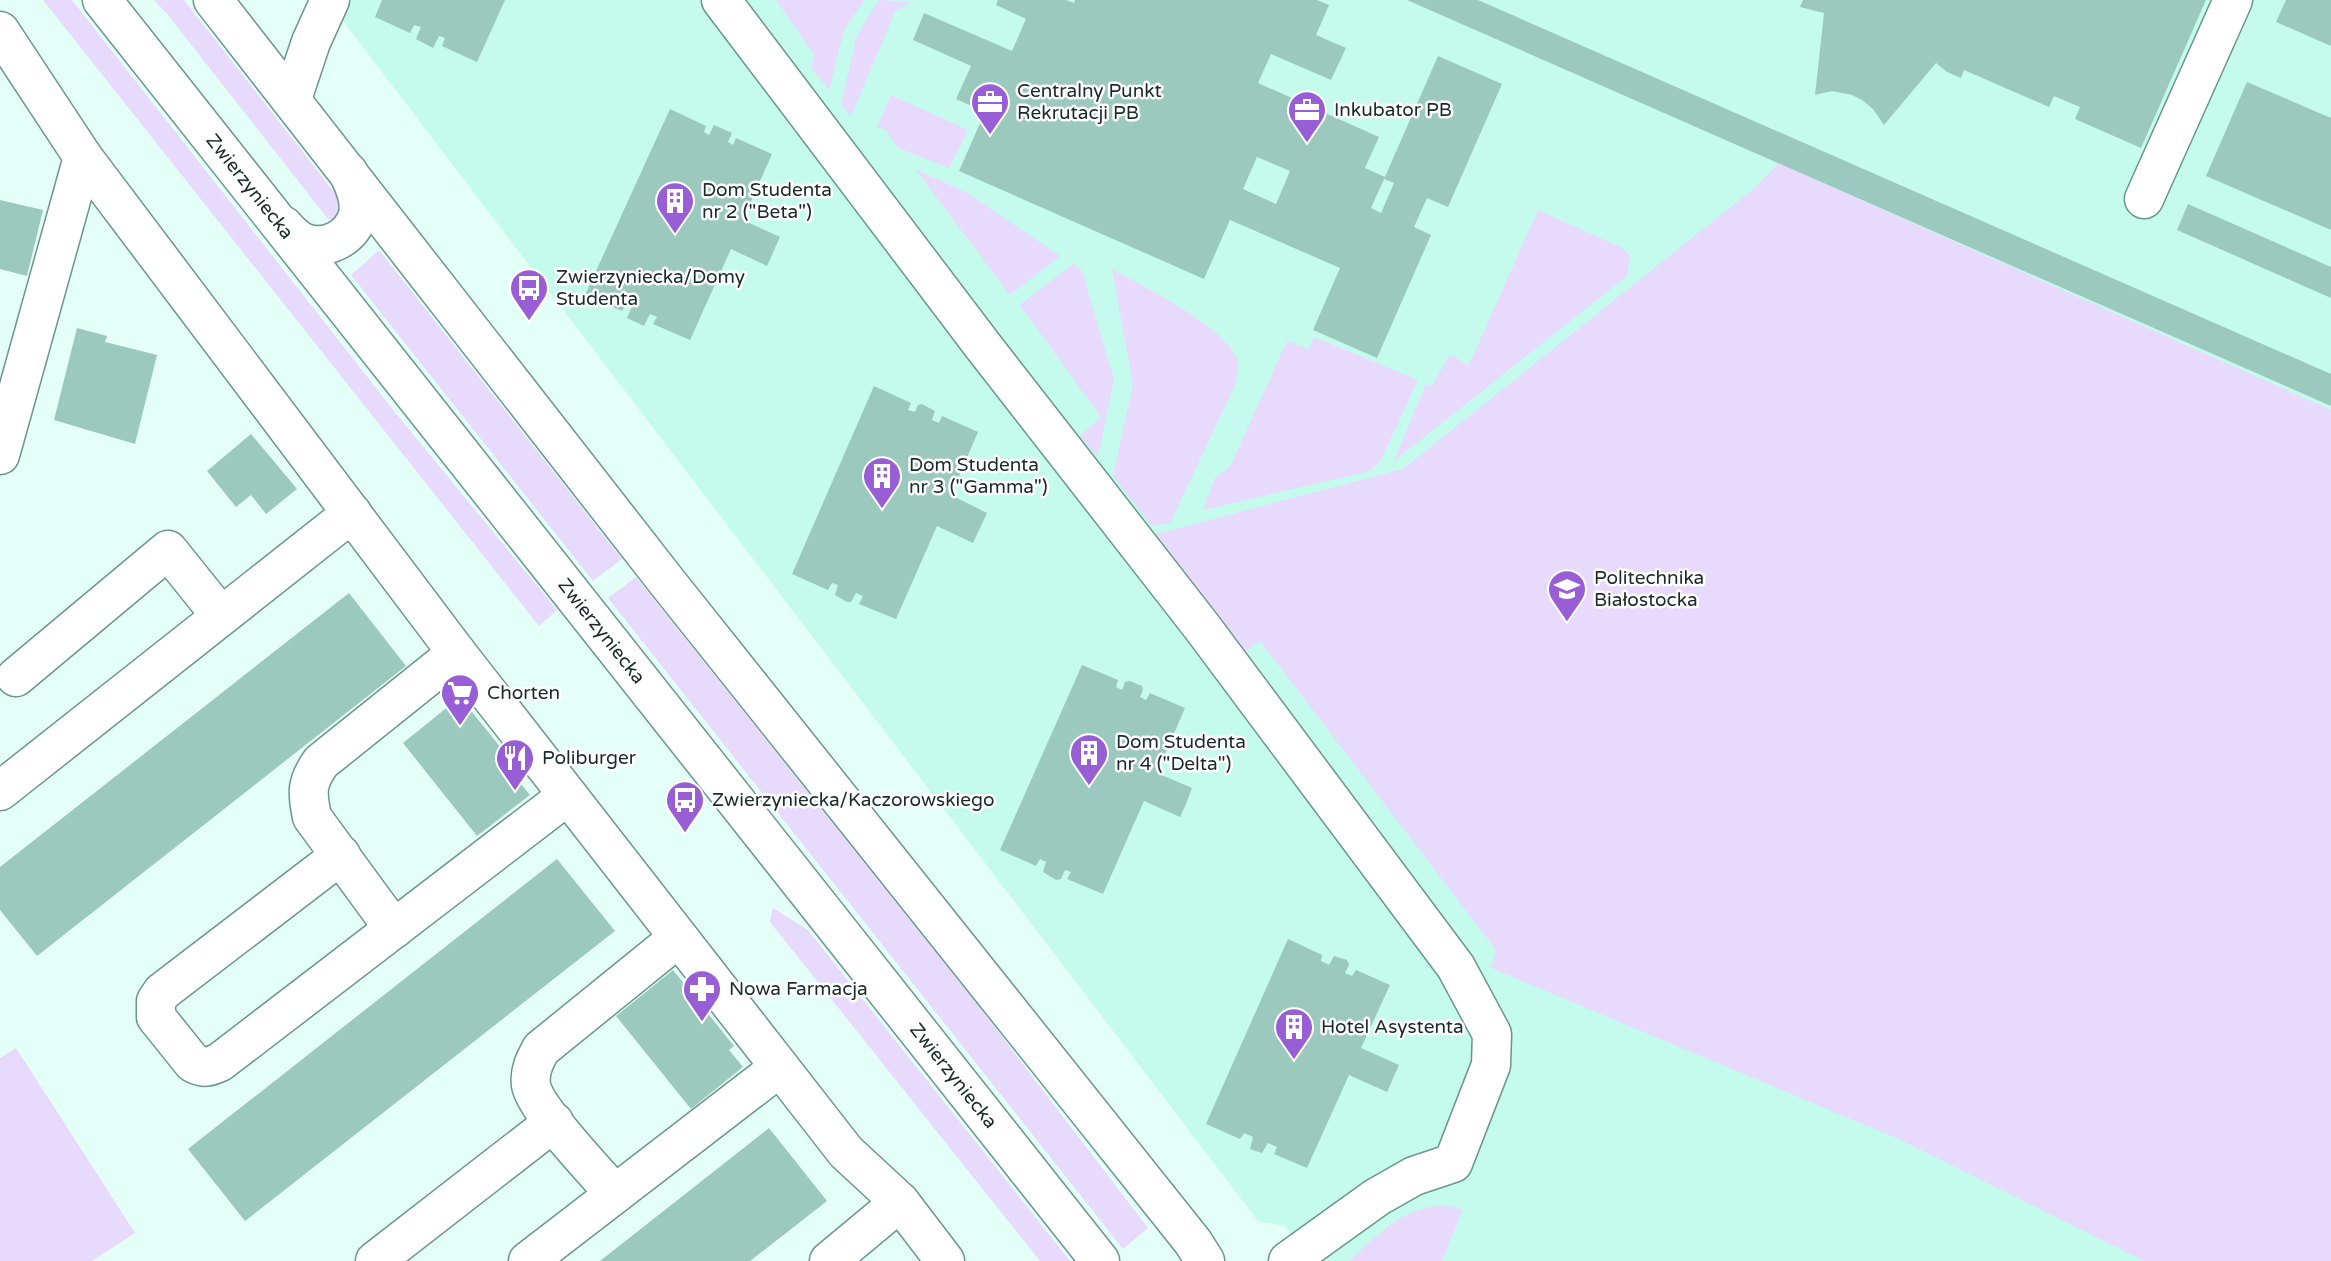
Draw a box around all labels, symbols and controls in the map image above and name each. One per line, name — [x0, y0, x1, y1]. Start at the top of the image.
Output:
place label: Centralny Punkt Rekrutacji PB — [1017, 80, 1162, 124]
office icon: Centralny Punkt Rekrutacji PB — [969, 81, 1011, 136]
office icon: Inkubator PB — [1286, 89, 1328, 144]
place label: Inkubator PB — [1334, 99, 1452, 121]
street label: Zwierzyniecka — [201, 130, 298, 244]
place label: Dom Studenta nr 2 ("Beta") — [702, 179, 832, 223]
building icon: Dom Studenta nr 2 ("Beta") — [654, 180, 696, 235]
place label: Zwierzyniecka/Domy Studenta — [556, 266, 745, 310]
bus stop icon: Zwierzyniecka/Domy Studenta — [508, 267, 550, 322]
place label: Dom Studenta nr 3 ("Gamma") — [909, 454, 1048, 498]
building icon: Dom Studenta nr 3 ("Gamma") — [861, 455, 903, 510]
place label: Politechnika Białostocka — [1594, 567, 1704, 611]
school or university icon: Politechnika Białostocka — [1546, 568, 1588, 623]
street label: Zwierzyniecka — [553, 574, 650, 688]
supermarket icon: Chorten — [439, 672, 481, 727]
place label: Chorten — [487, 682, 560, 704]
place label: Dom Studenta nr 4 ("Delta") — [1116, 731, 1246, 775]
building icon: Dom Studenta nr 4 ("Delta") — [1068, 732, 1110, 787]
restaurant icon: Poliburger — [494, 737, 536, 792]
place label: Poliburger — [542, 747, 637, 769]
bus stop icon: Zwierzyniecka/Kaczorowskiego — [664, 779, 706, 834]
place label: Zwierzyniecka/Kaczorowskiego — [712, 789, 995, 811]
pharmacy icon: Nowa Farmacja — [681, 968, 723, 1023]
place label: Nowa Farmacja — [729, 978, 868, 1000]
building icon: Hotel Asystenta — [1273, 1006, 1315, 1061]
place label: Hotel Asystenta — [1321, 1016, 1464, 1038]
street label: Zwierzyniecka — [905, 1019, 1002, 1133]

